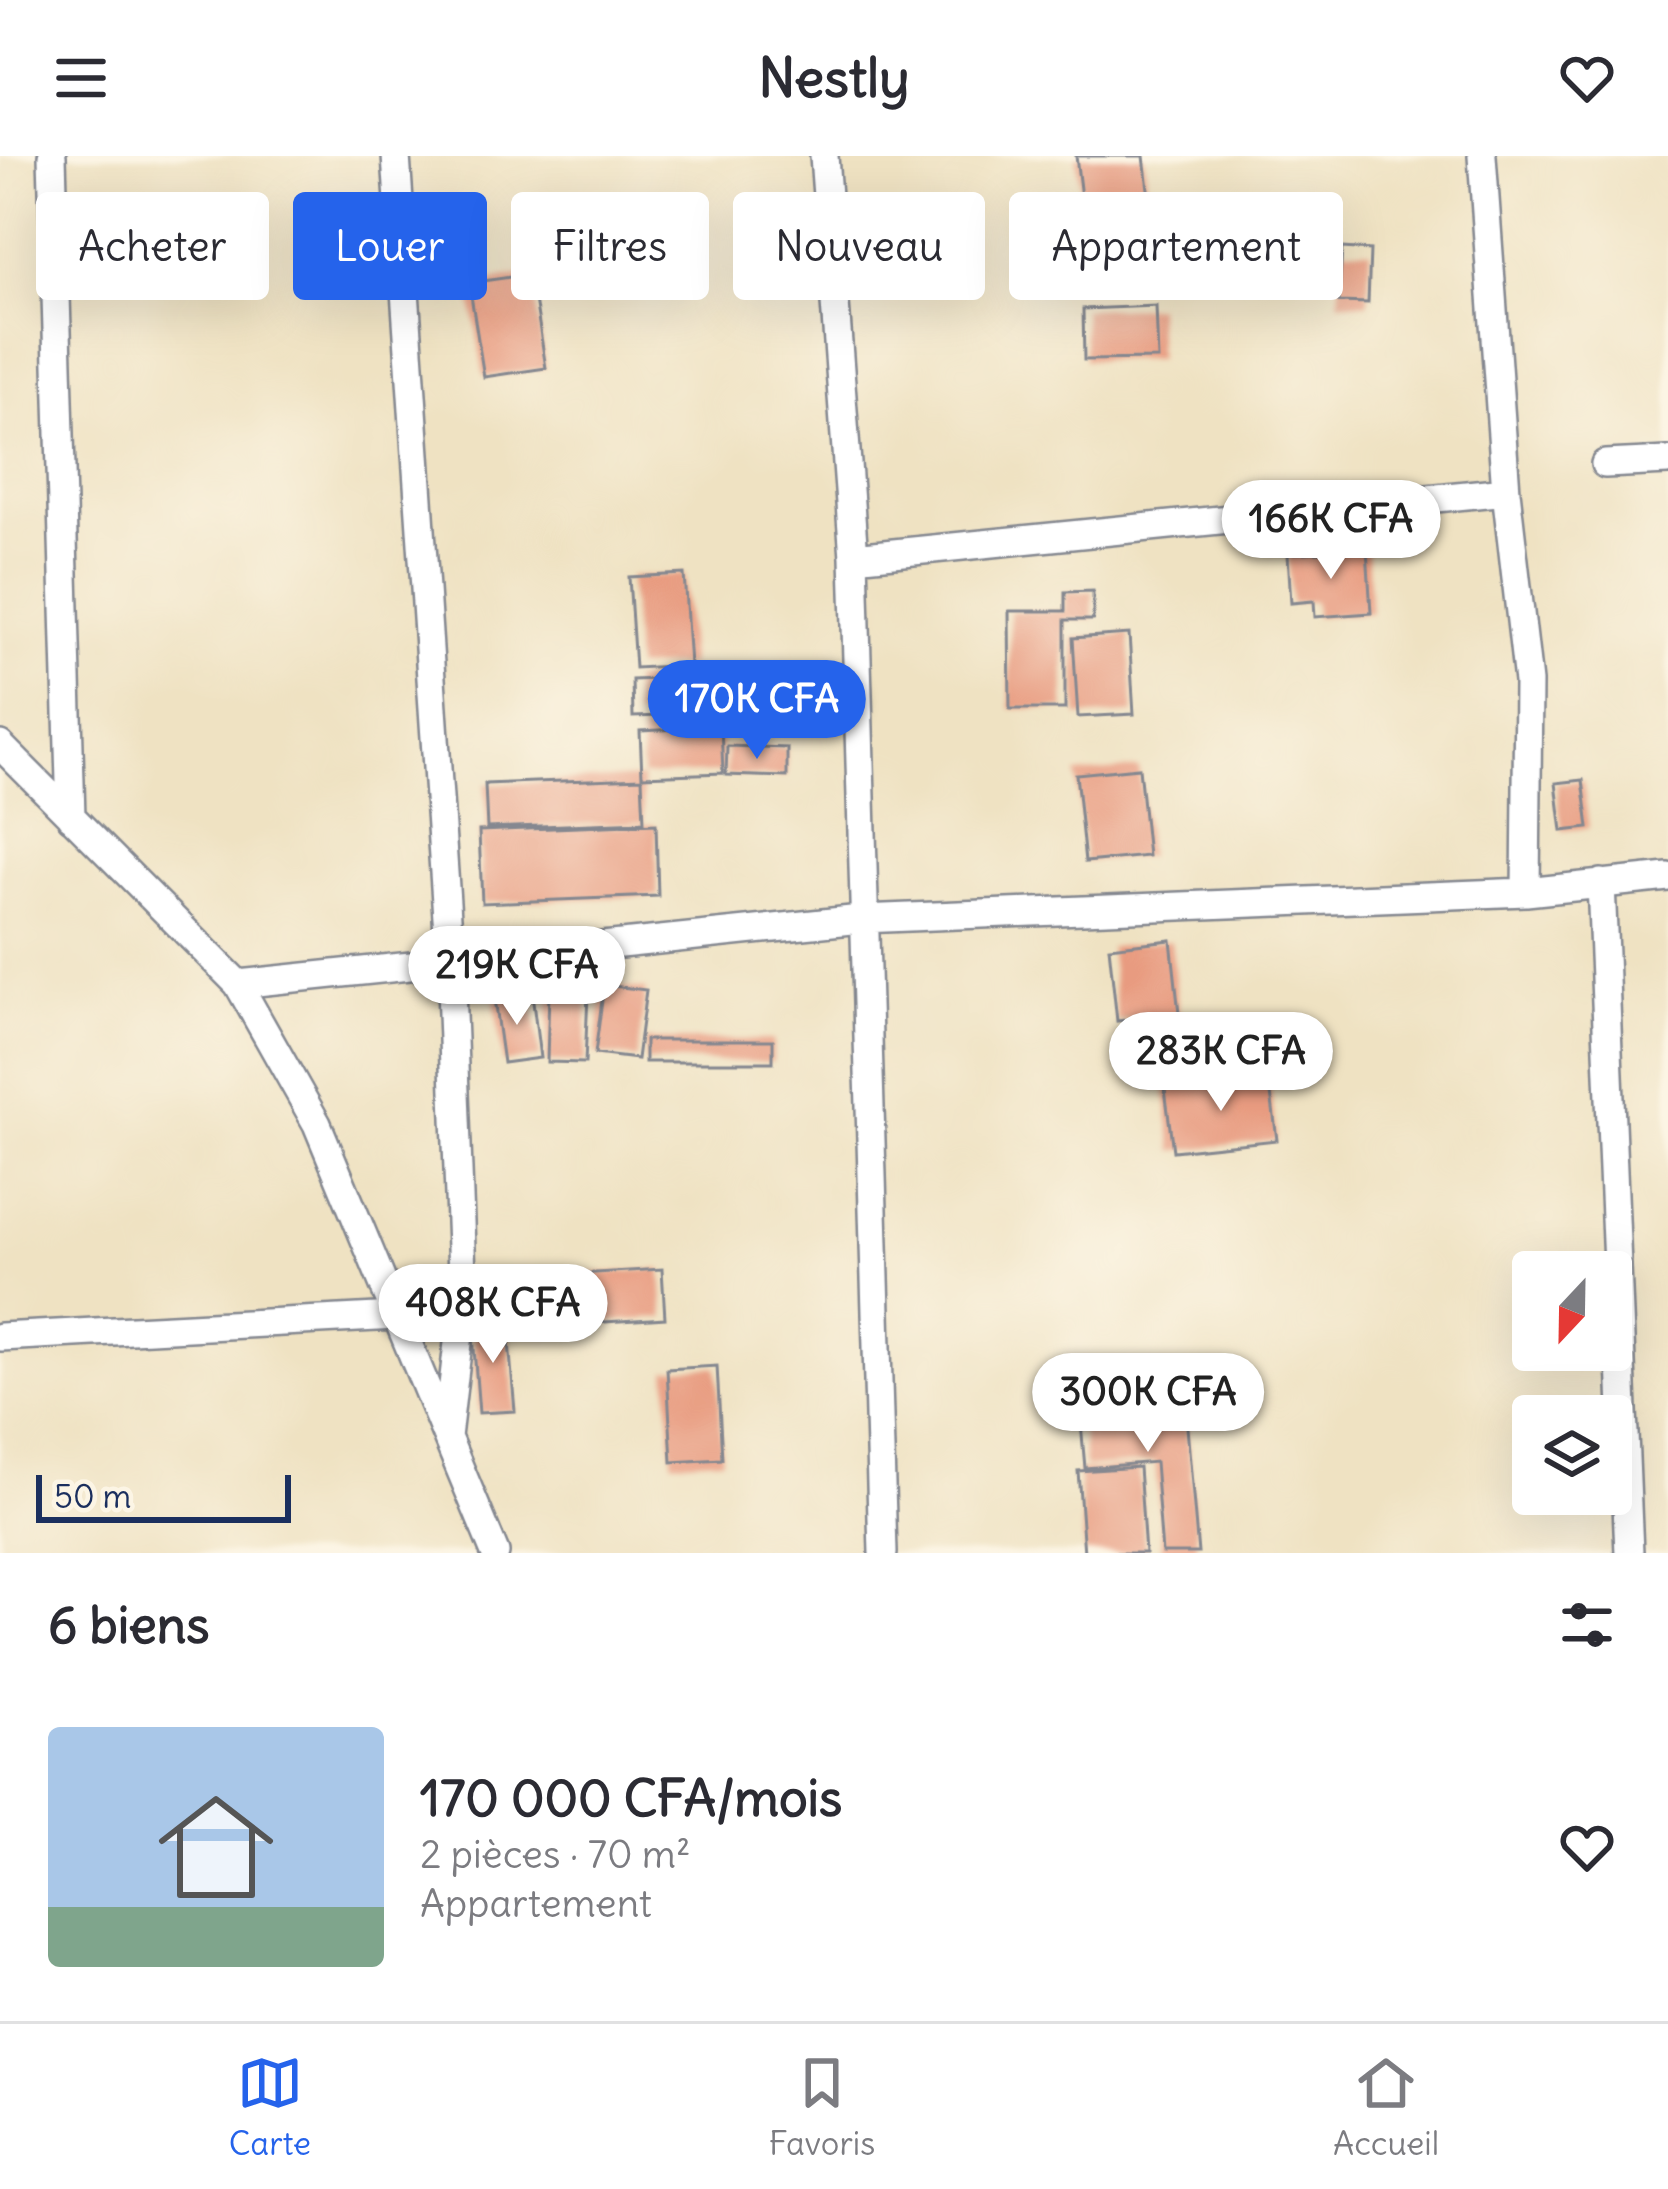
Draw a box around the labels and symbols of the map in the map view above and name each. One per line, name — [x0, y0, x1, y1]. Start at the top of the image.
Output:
pin: 166K CFA — [1207, 480, 1455, 582]
pin: 170K CFA — [633, 660, 881, 762]
pin: 219K CFA — [393, 926, 641, 1028]
pin: 283K CFA — [1097, 1012, 1345, 1114]
north arrow — [1512, 1251, 1632, 1371]
pin: 408K CFA — [369, 1264, 617, 1366]
pin: 300K CFA — [1024, 1353, 1272, 1455]
scale bar — [36, 1469, 291, 1522]

